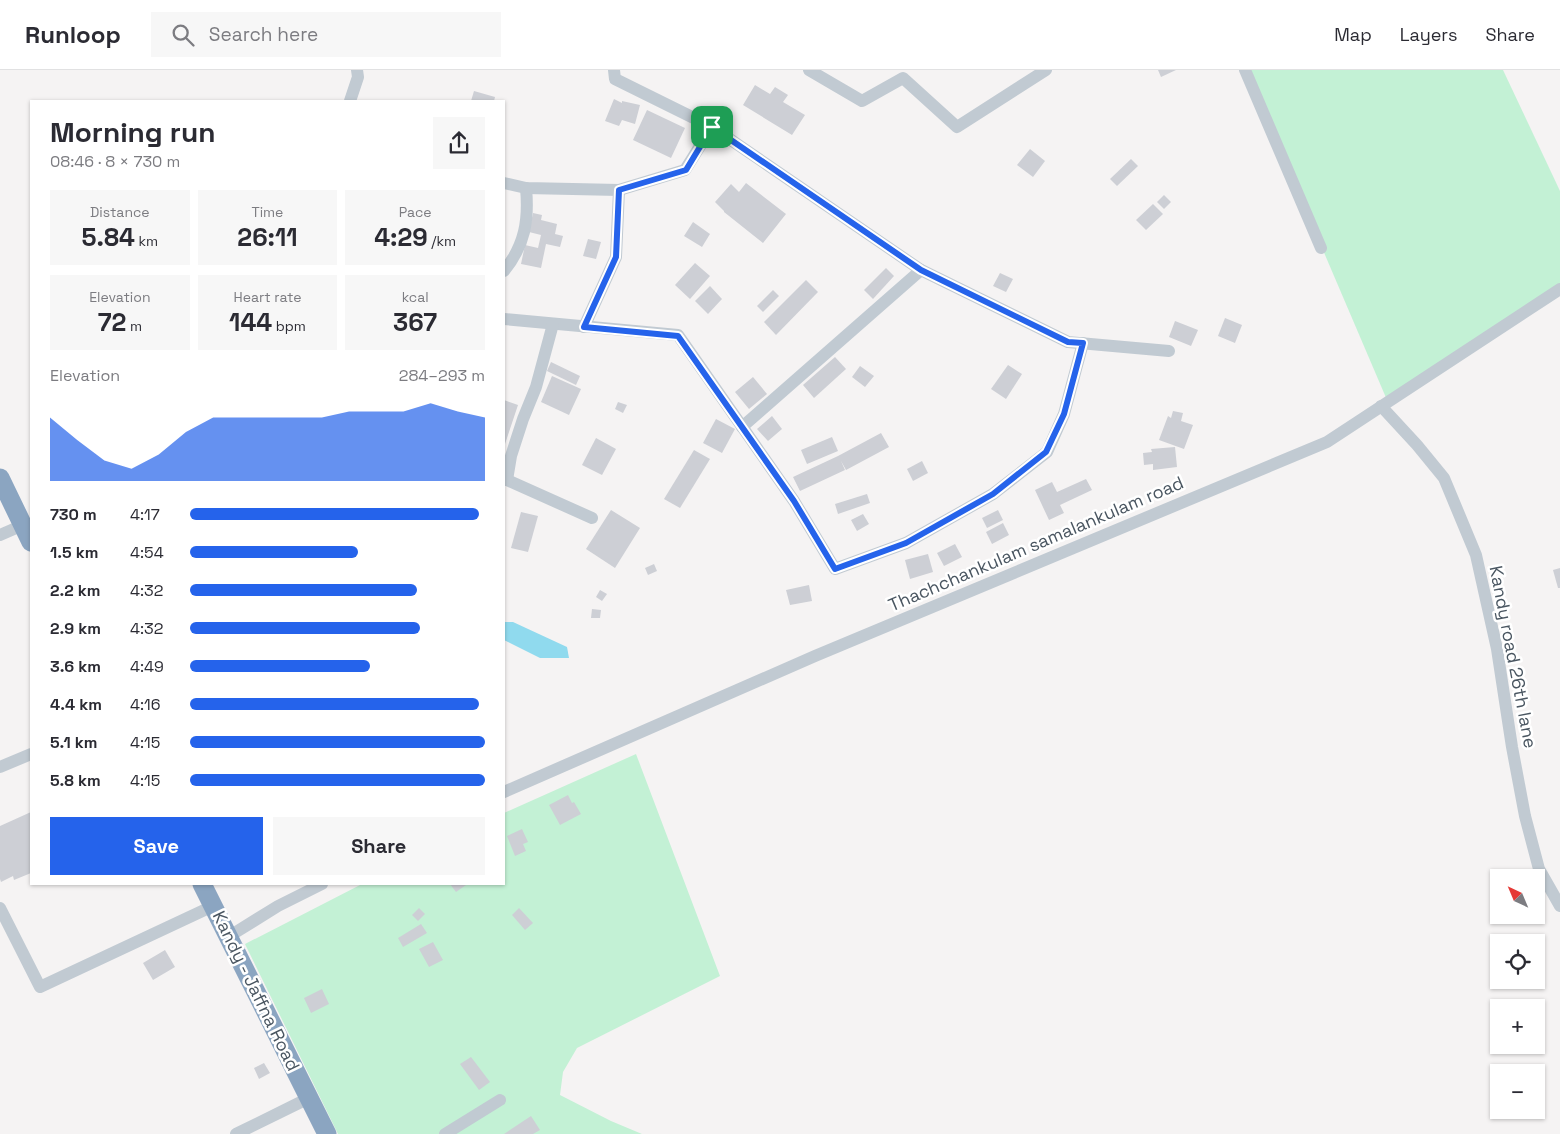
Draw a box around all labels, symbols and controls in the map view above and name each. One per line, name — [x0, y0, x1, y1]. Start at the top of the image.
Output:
search box — [151, 12, 501, 57]
text: Runloop — [25, 19, 121, 50]
icon: search — [169, 21, 197, 49]
text: Search here — [209, 22, 318, 47]
text: Map — [1334, 23, 1372, 46]
text: Layers — [1400, 23, 1457, 46]
text: Share — [1485, 23, 1535, 46]
pin — [691, 106, 733, 148]
icon: arrive — [698, 113, 726, 141]
text: Morning run — [50, 114, 215, 150]
button: share — [433, 117, 485, 169]
text: 08:46 · 8 × 730 m — [50, 151, 180, 172]
text: Distance — [90, 203, 150, 221]
text: Time — [252, 203, 283, 221]
text: Pace — [399, 203, 432, 221]
text: 5.84 — [82, 221, 135, 253]
text: 26:11 — [237, 221, 298, 253]
text: 4:29 — [374, 221, 428, 253]
text: km — [135, 232, 158, 250]
text: /km — [428, 232, 456, 250]
text: Elevation — [89, 288, 151, 306]
text: Heart rate — [234, 288, 301, 306]
text: kcal — [402, 288, 429, 306]
text: 72 — [98, 306, 126, 338]
text: 144 — [229, 306, 272, 338]
text: 367 — [393, 306, 437, 338]
text: m — [126, 317, 142, 335]
text: bpm — [272, 317, 306, 335]
text: Elevation — [50, 365, 120, 386]
text: 284–293 m — [399, 365, 485, 386]
street label: Thachchankulam samalankulam road — [885, 471, 1187, 616]
text: 730 m — [50, 504, 97, 525]
text: 4:17 — [130, 504, 160, 525]
text: 1.5 km — [50, 542, 98, 563]
text: 4:54 — [130, 542, 164, 563]
street label: Kandy road 26th lane — [1484, 564, 1543, 750]
text: 2.2 km — [50, 580, 101, 601]
text: 4:32 — [130, 580, 163, 601]
text: 2.9 km — [50, 618, 101, 639]
text: 4:32 — [130, 618, 163, 639]
text: 3.6 km — [50, 656, 101, 677]
text: 4:49 — [130, 656, 164, 677]
text: 4.4 km — [50, 694, 102, 715]
text: 4:16 — [130, 694, 161, 715]
text: 5.1 km — [50, 732, 98, 753]
text: 4:15 — [130, 732, 160, 753]
text: 5.8 km — [50, 770, 101, 791]
text: 4:15 — [130, 770, 160, 791]
button: Save — [50, 817, 263, 875]
button: Share — [273, 817, 485, 875]
north arrow — [1490, 869, 1545, 924]
map controls — [1490, 869, 1545, 1119]
street label: Kandy - Jaffna Road — [208, 907, 305, 1075]
button: locate — [1490, 934, 1545, 989]
button: + — [1490, 999, 1545, 1054]
button: − — [1490, 1064, 1545, 1119]

